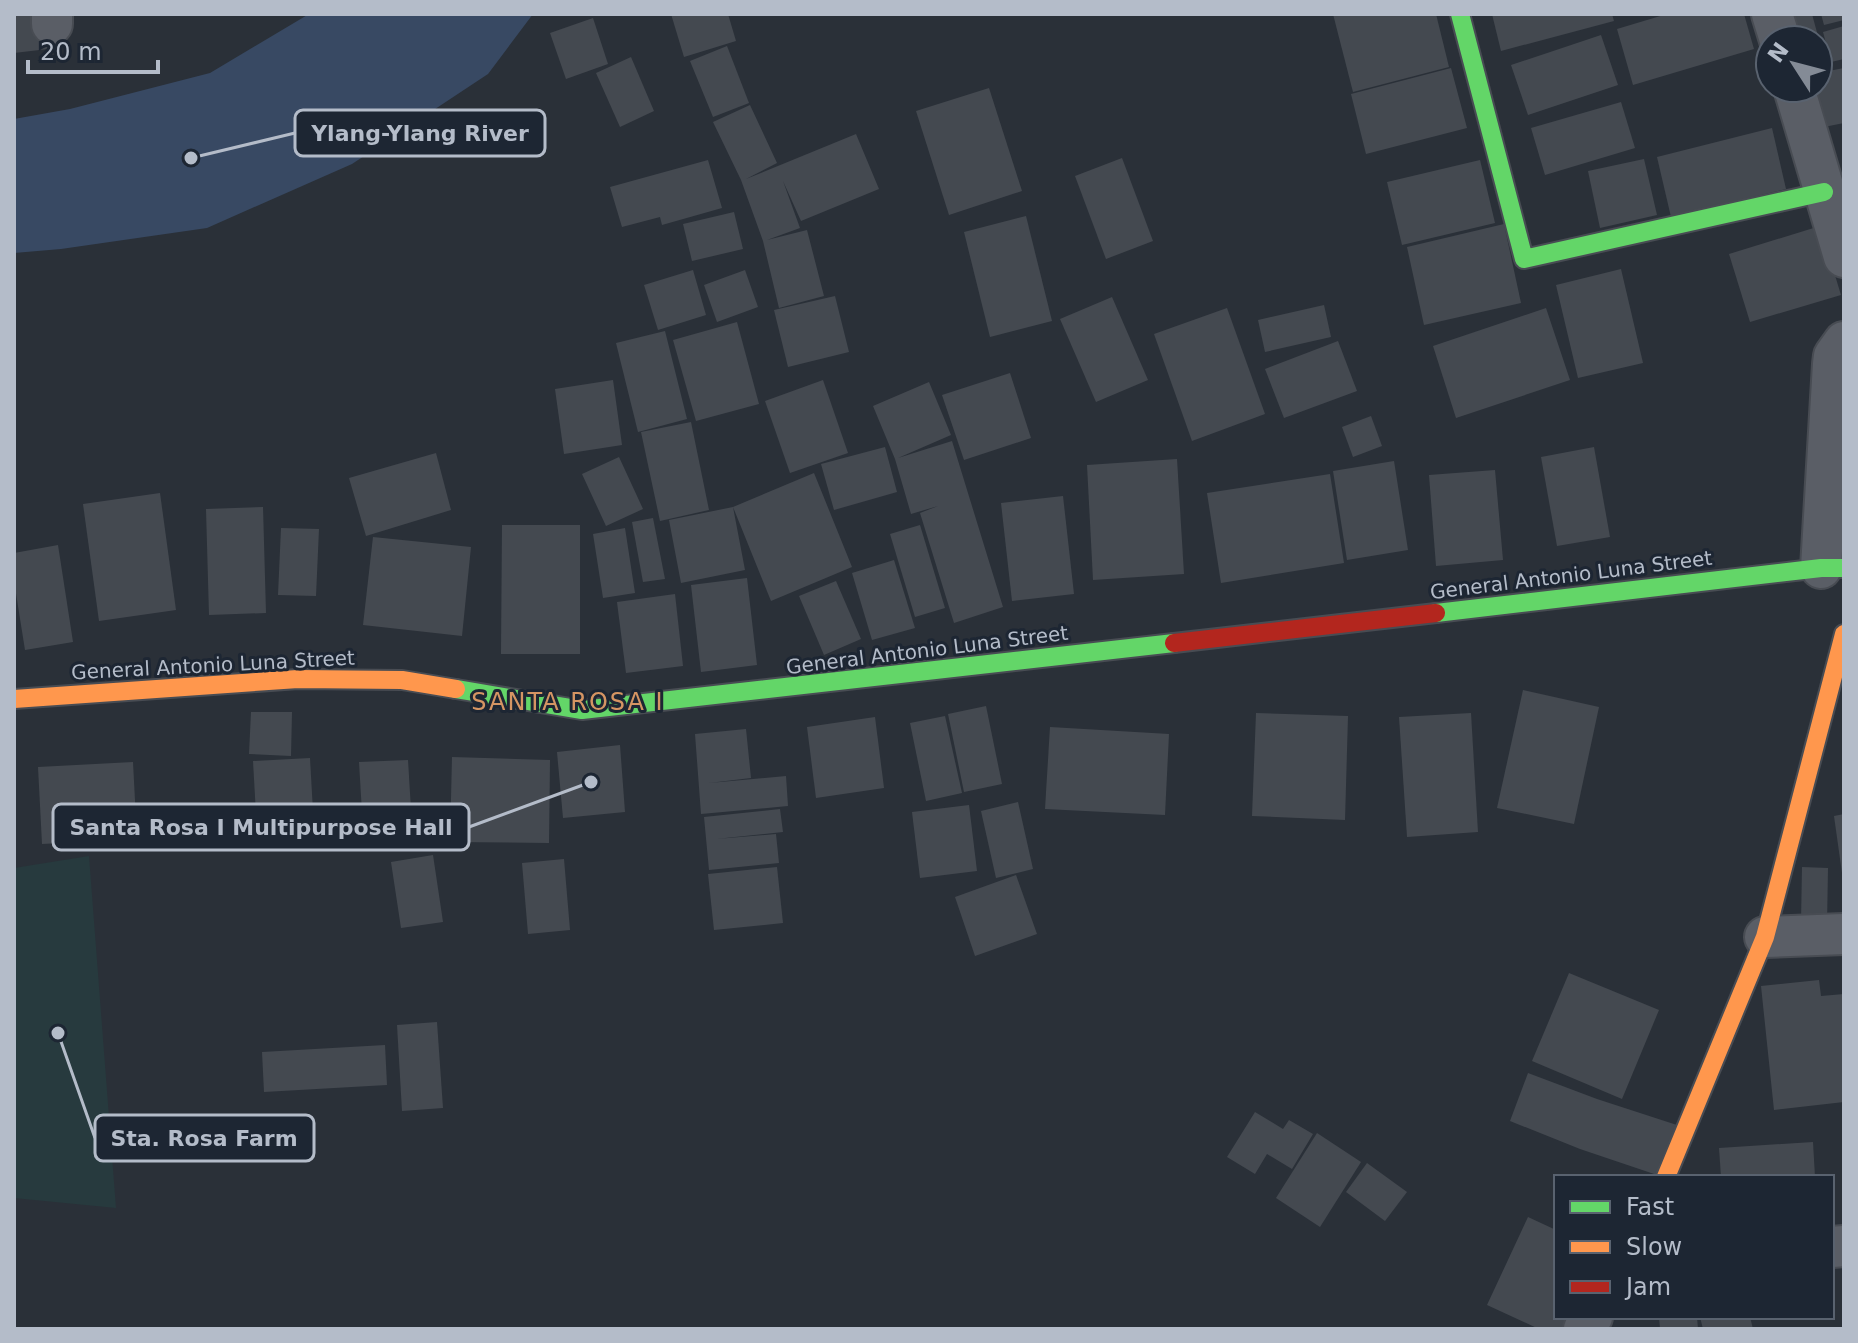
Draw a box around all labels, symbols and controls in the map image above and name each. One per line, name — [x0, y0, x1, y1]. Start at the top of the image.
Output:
scale bar — [28, 24, 158, 74]
north arrow — [1754, 24, 1834, 104]
text: 20 m — [40, 38, 102, 66]
text: N — [1763, 38, 1794, 67]
callout: Ylang-Ylang River — [295, 110, 545, 156]
text: Ylang-Ylang River — [310, 121, 529, 146]
street label: General Antonio Luna Street — [1429, 546, 1714, 604]
street label: General Antonio Luna Street — [785, 621, 1070, 679]
street label: General Antonio Luna Street — [71, 646, 356, 684]
district label: SANTA ROSA I — [471, 688, 665, 716]
callout: Santa Rosa I Multipurpose Hall — [53, 804, 469, 850]
text: Santa Rosa I Multipurpose Hall — [69, 815, 453, 840]
callout: Sta. Rosa Farm — [95, 1115, 314, 1161]
text: Sta. Rosa Farm — [110, 1126, 298, 1151]
legend — [1554, 1175, 1834, 1319]
text: Fast — [1626, 1193, 1674, 1221]
text: Slow — [1626, 1233, 1682, 1261]
text: Jam — [1624, 1273, 1671, 1301]

